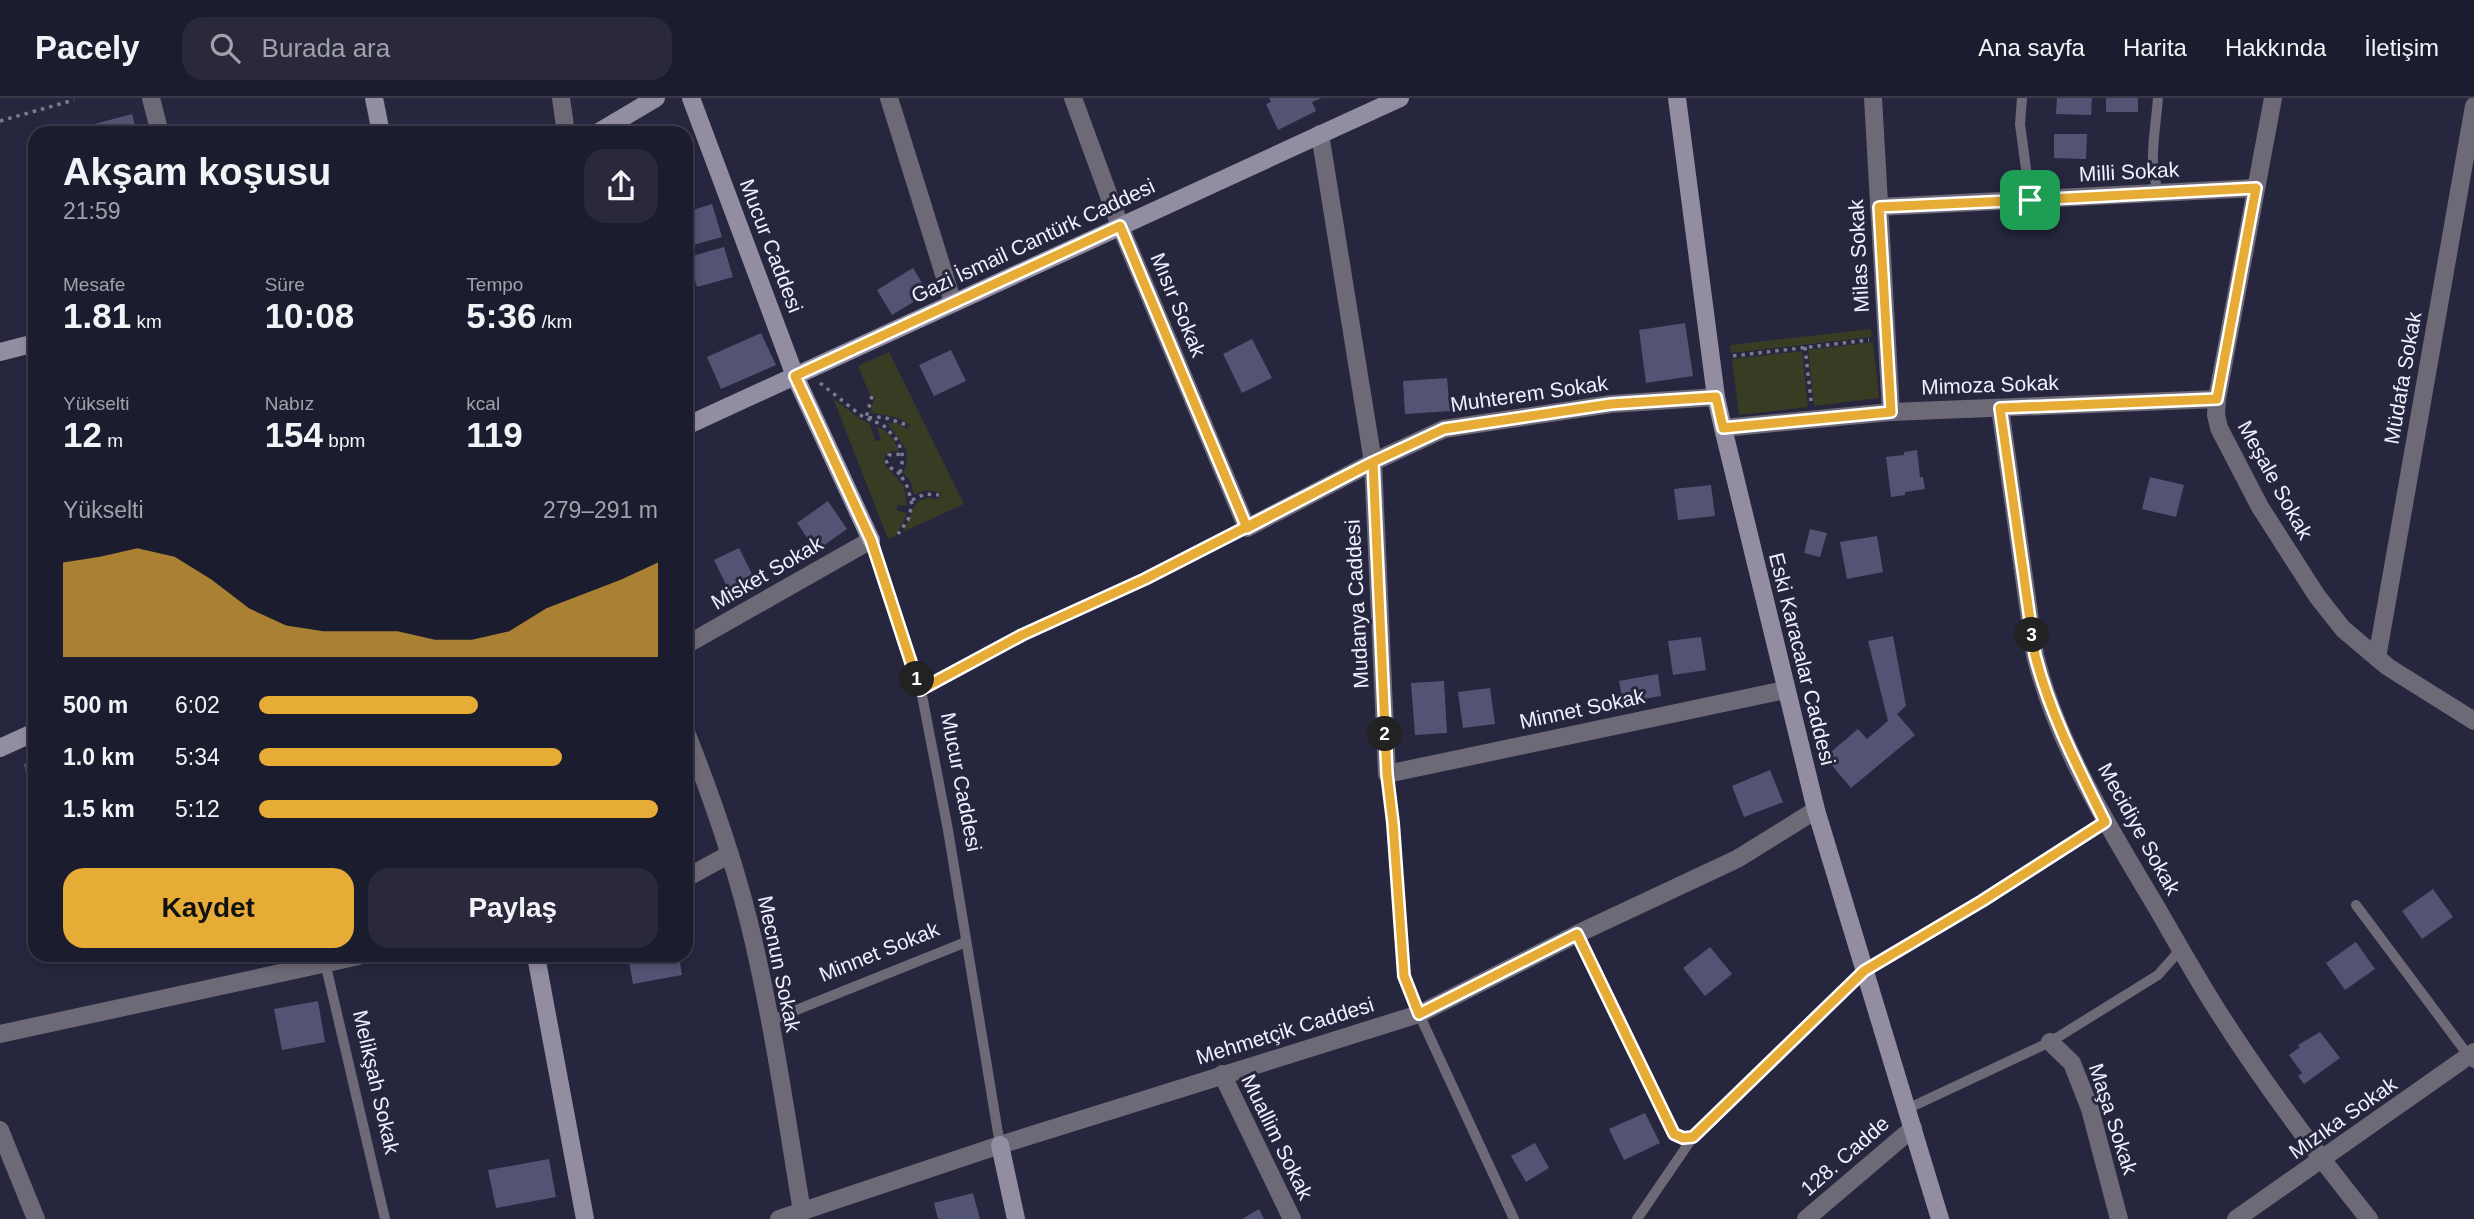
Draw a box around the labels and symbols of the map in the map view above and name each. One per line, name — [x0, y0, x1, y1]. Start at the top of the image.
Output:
street label: Milli Sokak — [2078, 157, 2180, 186]
pin — [2000, 170, 2060, 230]
street label: Gazi İsmail Cantürk Caddesi — [907, 174, 1158, 307]
street label: Mucur Caddesi — [735, 176, 808, 316]
street label: Milas Sokak — [1844, 198, 1873, 313]
street label: Mısır Sokak — [1146, 249, 1211, 361]
street label: Müdafa Sokak — [2380, 309, 2426, 446]
street label: Muhterem Sokak — [1449, 371, 1610, 416]
street label: Mimoza Sokak — [1921, 371, 2060, 398]
street label: Meşale Sokak — [2233, 416, 2318, 543]
street label: Mudanya Caddesi — [1341, 519, 1372, 689]
street label: Misket Sokak — [707, 531, 827, 614]
street label: Eski Karacalar Caddesi — [1765, 550, 1840, 768]
pin: 3 — [2014, 618, 2050, 652]
pin: 1 — [900, 662, 934, 696]
street label: Minnet Sokak — [1517, 684, 1647, 733]
street label: Mucur Caddesi — [937, 710, 986, 853]
pin: 2 — [1368, 716, 1402, 752]
street label: Mecidiye Sokak — [2094, 759, 2185, 899]
street label: Mecnun Sokak — [754, 894, 805, 1035]
street label: Minnet Sokak — [816, 917, 943, 986]
street label: Mehmetçik Caddesi — [1193, 993, 1376, 1068]
street label: Melikşah Sokak — [349, 1008, 404, 1157]
street label: Maşa Sokak — [2085, 1060, 2142, 1178]
street label: Muallim Sokak — [1237, 1070, 1318, 1204]
street label: Mızıka Sokak — [2284, 1072, 2401, 1163]
street label: 128. Cadde — [1796, 1111, 1893, 1200]

